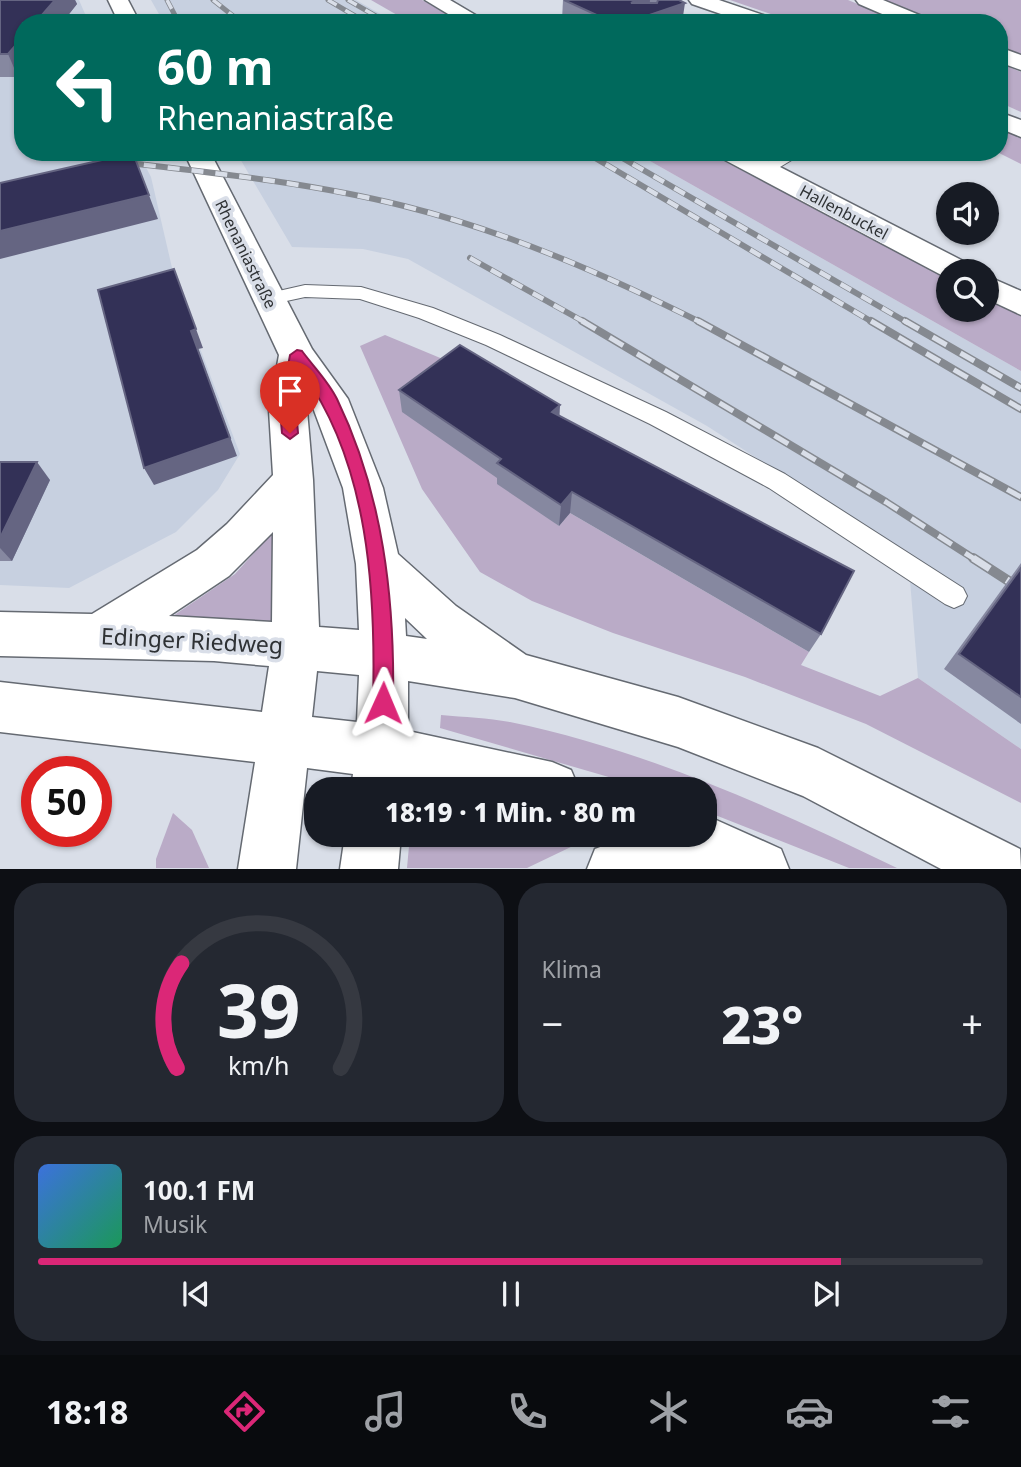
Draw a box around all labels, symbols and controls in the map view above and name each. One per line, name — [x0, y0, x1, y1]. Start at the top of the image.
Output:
text: 60 m — [157, 33, 274, 99]
icon: left — [42, 42, 133, 133]
text: Rhenaniastraße — [157, 96, 394, 139]
street label: Hallenbuckel — [796, 179, 892, 245]
map controls — [936, 182, 999, 322]
button: sound — [936, 182, 999, 245]
street label: Rhenaniastraße — [210, 196, 282, 312]
button: search — [936, 259, 999, 322]
pin — [260, 361, 320, 433]
icon: arrive — [271, 372, 309, 410]
street label: Edinger Riedweg — [100, 619, 284, 661]
position arrow — [346, 666, 420, 740]
speed limit sign: 50 — [21, 756, 112, 847]
text: 18:19 · 1 Min. · 80 m — [385, 794, 636, 830]
text: Klima — [542, 953, 602, 985]
text: 39 — [217, 961, 300, 1060]
text: 23° — [721, 988, 803, 1059]
text: − — [542, 997, 563, 1049]
text: + — [961, 997, 983, 1049]
text: km/h — [228, 1048, 290, 1082]
text: 100.1 FM — [143, 1172, 255, 1208]
text: Musik — [143, 1208, 207, 1240]
icon: previous — [177, 1275, 215, 1313]
icon: pause — [492, 1275, 530, 1313]
icon: next — [807, 1275, 845, 1313]
icon: directions — [220, 1387, 269, 1436]
icon: music — [361, 1387, 410, 1436]
icon: phone — [503, 1387, 552, 1436]
icon: climate — [644, 1387, 693, 1436]
icon: car — [785, 1387, 834, 1436]
icon: filters — [926, 1387, 975, 1436]
text: 18:18 — [46, 1390, 128, 1433]

